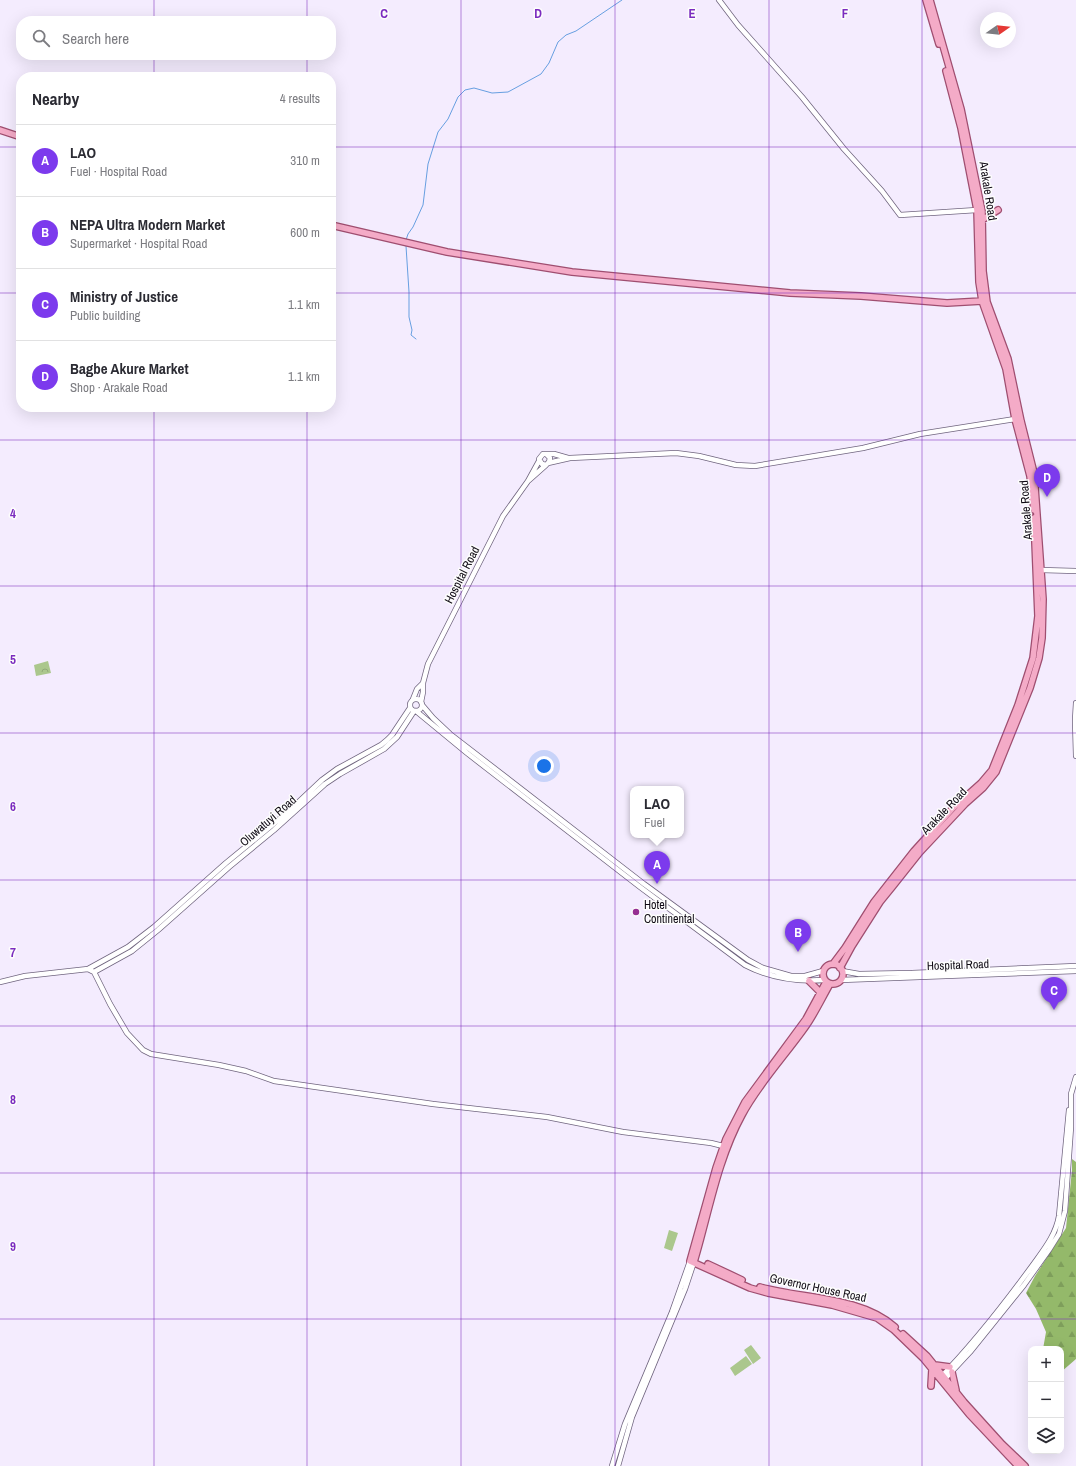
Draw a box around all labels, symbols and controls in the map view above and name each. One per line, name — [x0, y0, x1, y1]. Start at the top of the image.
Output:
text: C — [380, 5, 388, 22]
text: D — [534, 5, 542, 22]
text: E — [688, 5, 696, 22]
text: F — [842, 5, 849, 22]
north arrow — [980, 12, 1016, 48]
search box — [16, 16, 336, 60]
icon: search — [30, 27, 52, 49]
text: Search here — [62, 28, 129, 49]
text: Nearby — [32, 87, 79, 110]
text: 4 results — [280, 90, 320, 107]
text: LAO — [70, 142, 96, 163]
text: A — [41, 152, 49, 169]
text: 310 m — [290, 152, 320, 169]
street label: Arakale Road — [975, 159, 1001, 222]
text: Fuel · Hospital Road — [70, 163, 167, 180]
text: NEPA Ultra Modern Market — [70, 214, 225, 235]
text: B — [41, 224, 49, 241]
text: 600 m — [290, 224, 320, 241]
text: Supermarket · Hospital Road — [70, 235, 207, 252]
text: Ministry of Justice — [70, 286, 178, 307]
text: C — [41, 296, 49, 313]
text: 1.1 km — [288, 296, 320, 313]
text: Public building — [70, 307, 141, 324]
text: Bagbe Akure Market — [70, 358, 189, 379]
text: D — [41, 368, 49, 385]
text: 1.1 km — [288, 368, 320, 385]
text: Shop · Arakale Road — [70, 379, 168, 396]
pin: D — [1034, 464, 1060, 497]
street label: Arakale Road — [1016, 480, 1036, 541]
text: 4 — [10, 505, 16, 522]
street label: Hospital Road — [441, 544, 483, 606]
text: 5 — [10, 651, 16, 668]
your location — [534, 756, 554, 776]
street label: Arakale Road — [917, 784, 970, 839]
popup — [630, 786, 684, 838]
street label: Oluwatuyi Road — [236, 792, 300, 850]
text: LAO — [644, 793, 670, 814]
text: 6 — [10, 798, 16, 815]
text: Fuel — [644, 814, 665, 831]
pin: A — [644, 851, 670, 884]
place label: Hotel Continental — [644, 897, 694, 927]
marker: Hotel Continental — [631, 907, 641, 917]
pin: B — [785, 919, 811, 952]
text: 7 — [10, 944, 16, 961]
street label: Hospital Road — [927, 956, 989, 974]
pin: C — [1041, 977, 1067, 1010]
text: 8 — [10, 1091, 16, 1108]
text: 9 — [10, 1238, 16, 1255]
street label: Governor House Road — [768, 1270, 868, 1306]
map controls — [1028, 1346, 1064, 1454]
button: + — [1028, 1346, 1064, 1382]
button: − — [1028, 1382, 1064, 1418]
button: layers — [1028, 1418, 1064, 1454]

